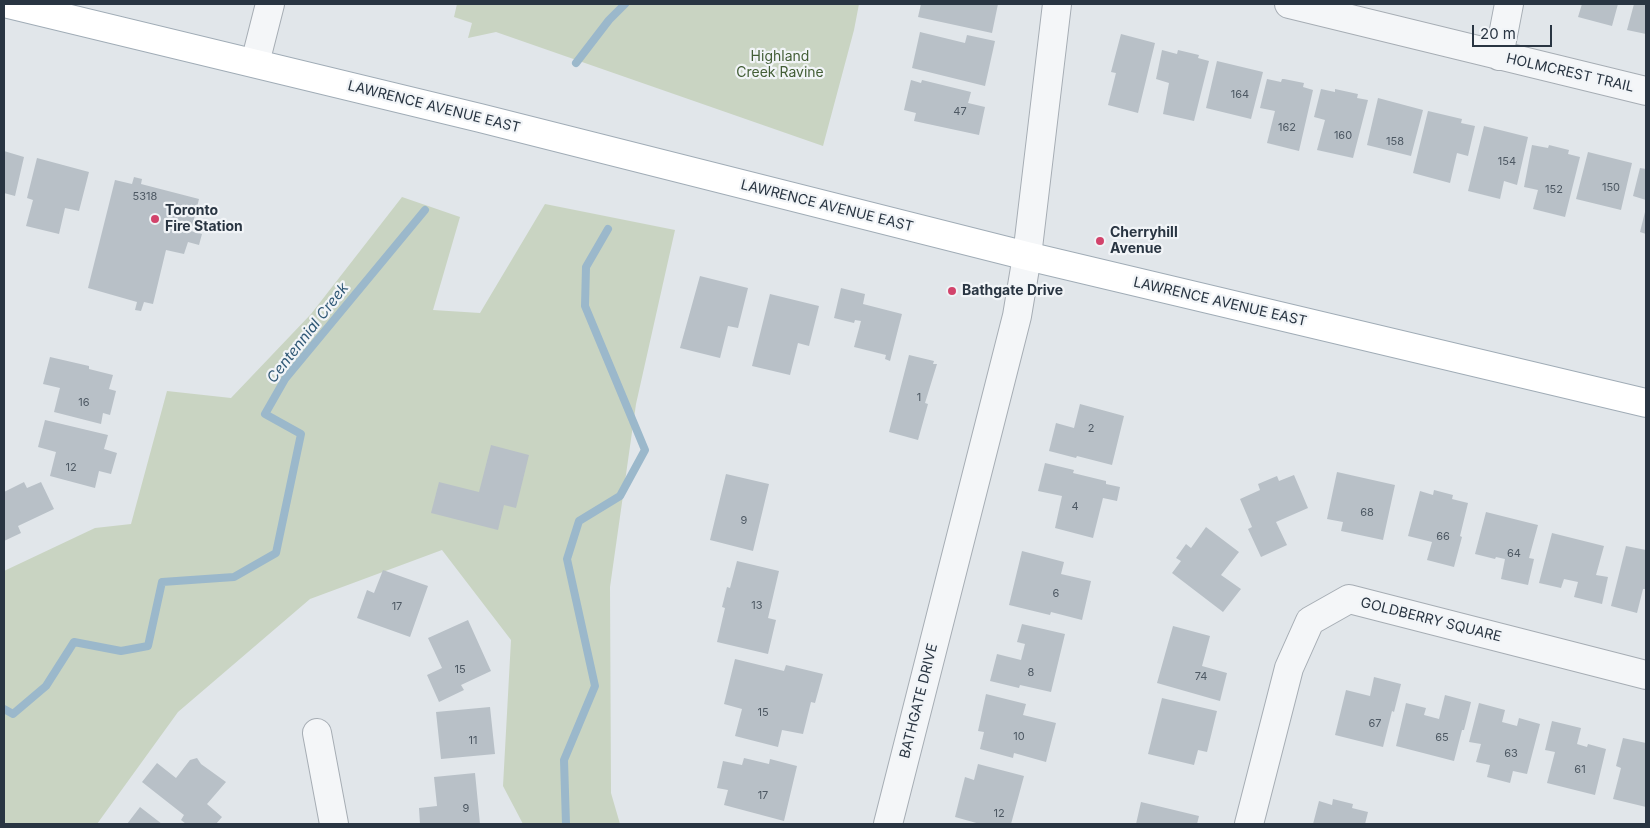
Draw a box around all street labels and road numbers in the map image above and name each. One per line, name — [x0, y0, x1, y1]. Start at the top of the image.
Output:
street label: HOLMCREST TRAIL — [1504, 50, 1636, 96]
street label: LAWRENCE AVENUE EAST — [346, 77, 522, 137]
street label: LAWRENCE AVENUE EAST — [739, 176, 915, 236]
street label: LAWRENCE AVENUE EAST — [1132, 274, 1308, 330]
street label: GOLDBERRY SQUARE — [1359, 594, 1503, 646]
street label: BATHGATE DRIVE — [897, 642, 941, 760]

